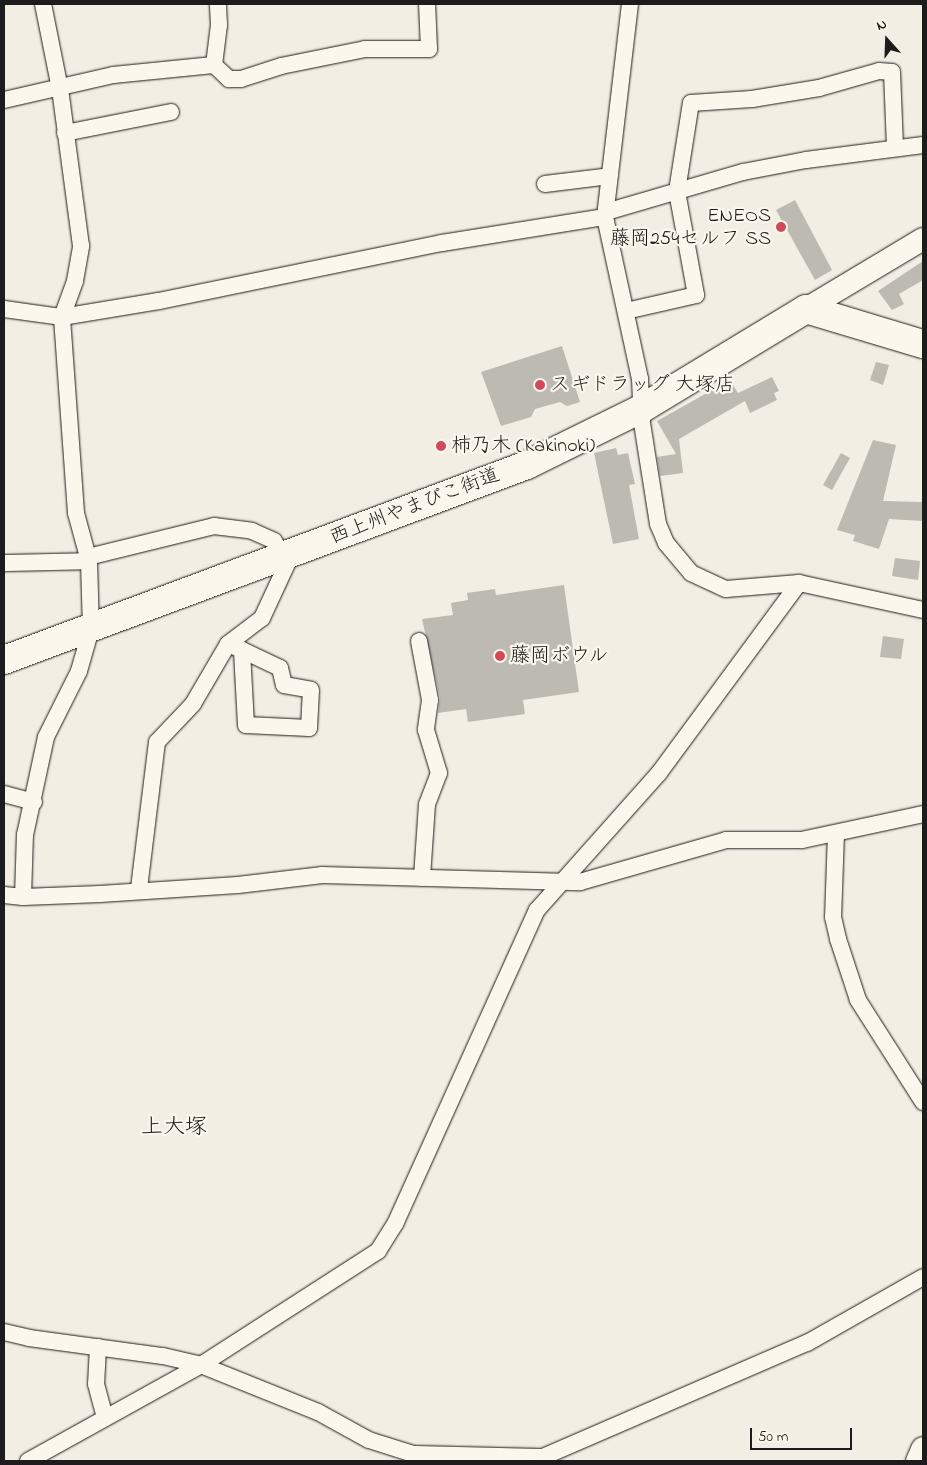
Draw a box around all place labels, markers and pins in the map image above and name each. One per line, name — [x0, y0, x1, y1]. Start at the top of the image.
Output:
place label: ENEOS 藤岡254セルフ SS — [611, 204, 771, 251]
marker: ENEOS 藤岡254セルフ SS — [775, 221, 787, 233]
place label: スギドラッグ 大塚店 — [550, 373, 735, 397]
marker: スギドラッグ 大塚店 — [534, 379, 546, 391]
place label: 柿乃木 (Kakinoki) — [451, 434, 595, 458]
marker: 柿乃木 (Kakinoki) — [435, 440, 447, 452]
place label: 藤岡ボウル — [510, 644, 610, 668]
marker: 藤岡ボウル — [494, 650, 506, 662]

